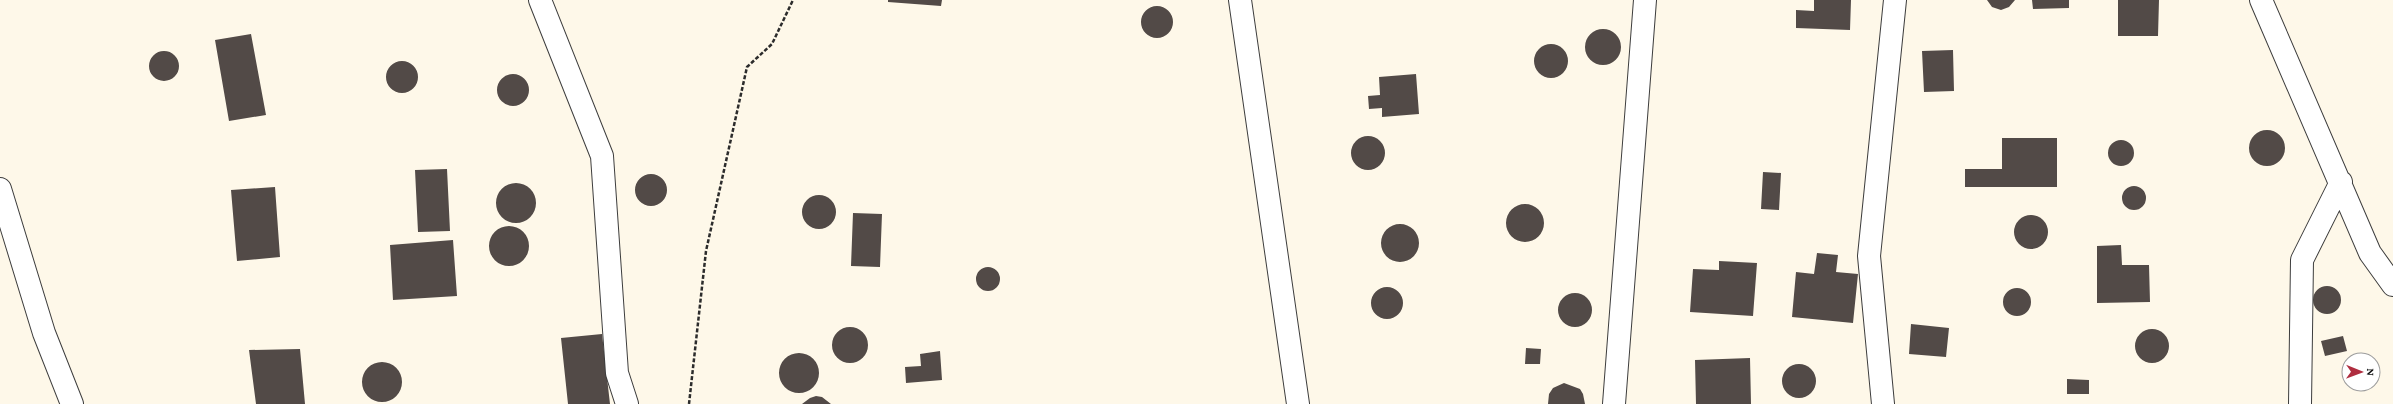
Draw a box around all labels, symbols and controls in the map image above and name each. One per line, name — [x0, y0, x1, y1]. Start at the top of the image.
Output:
north arrow — [2341, 352, 2381, 392]
text: N — [2365, 368, 2377, 377]

